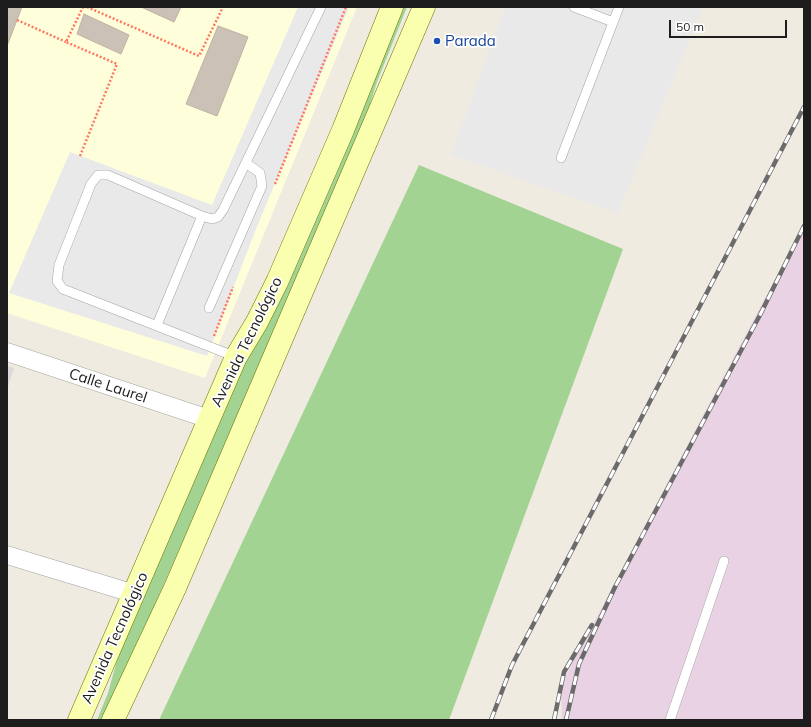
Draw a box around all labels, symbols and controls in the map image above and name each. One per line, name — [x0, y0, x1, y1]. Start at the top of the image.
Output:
scale bar — [671, 12, 789, 38]
text: 50 m — [676, 19, 704, 34]
place label: Parada — [445, 32, 496, 50]
marker: Parada — [432, 36, 442, 46]
street label: Avenida Tecnológico — [208, 274, 286, 410]
street label: Calle Laurel — [67, 365, 149, 407]
street label: Avenida Tecnológico — [78, 569, 152, 707]

